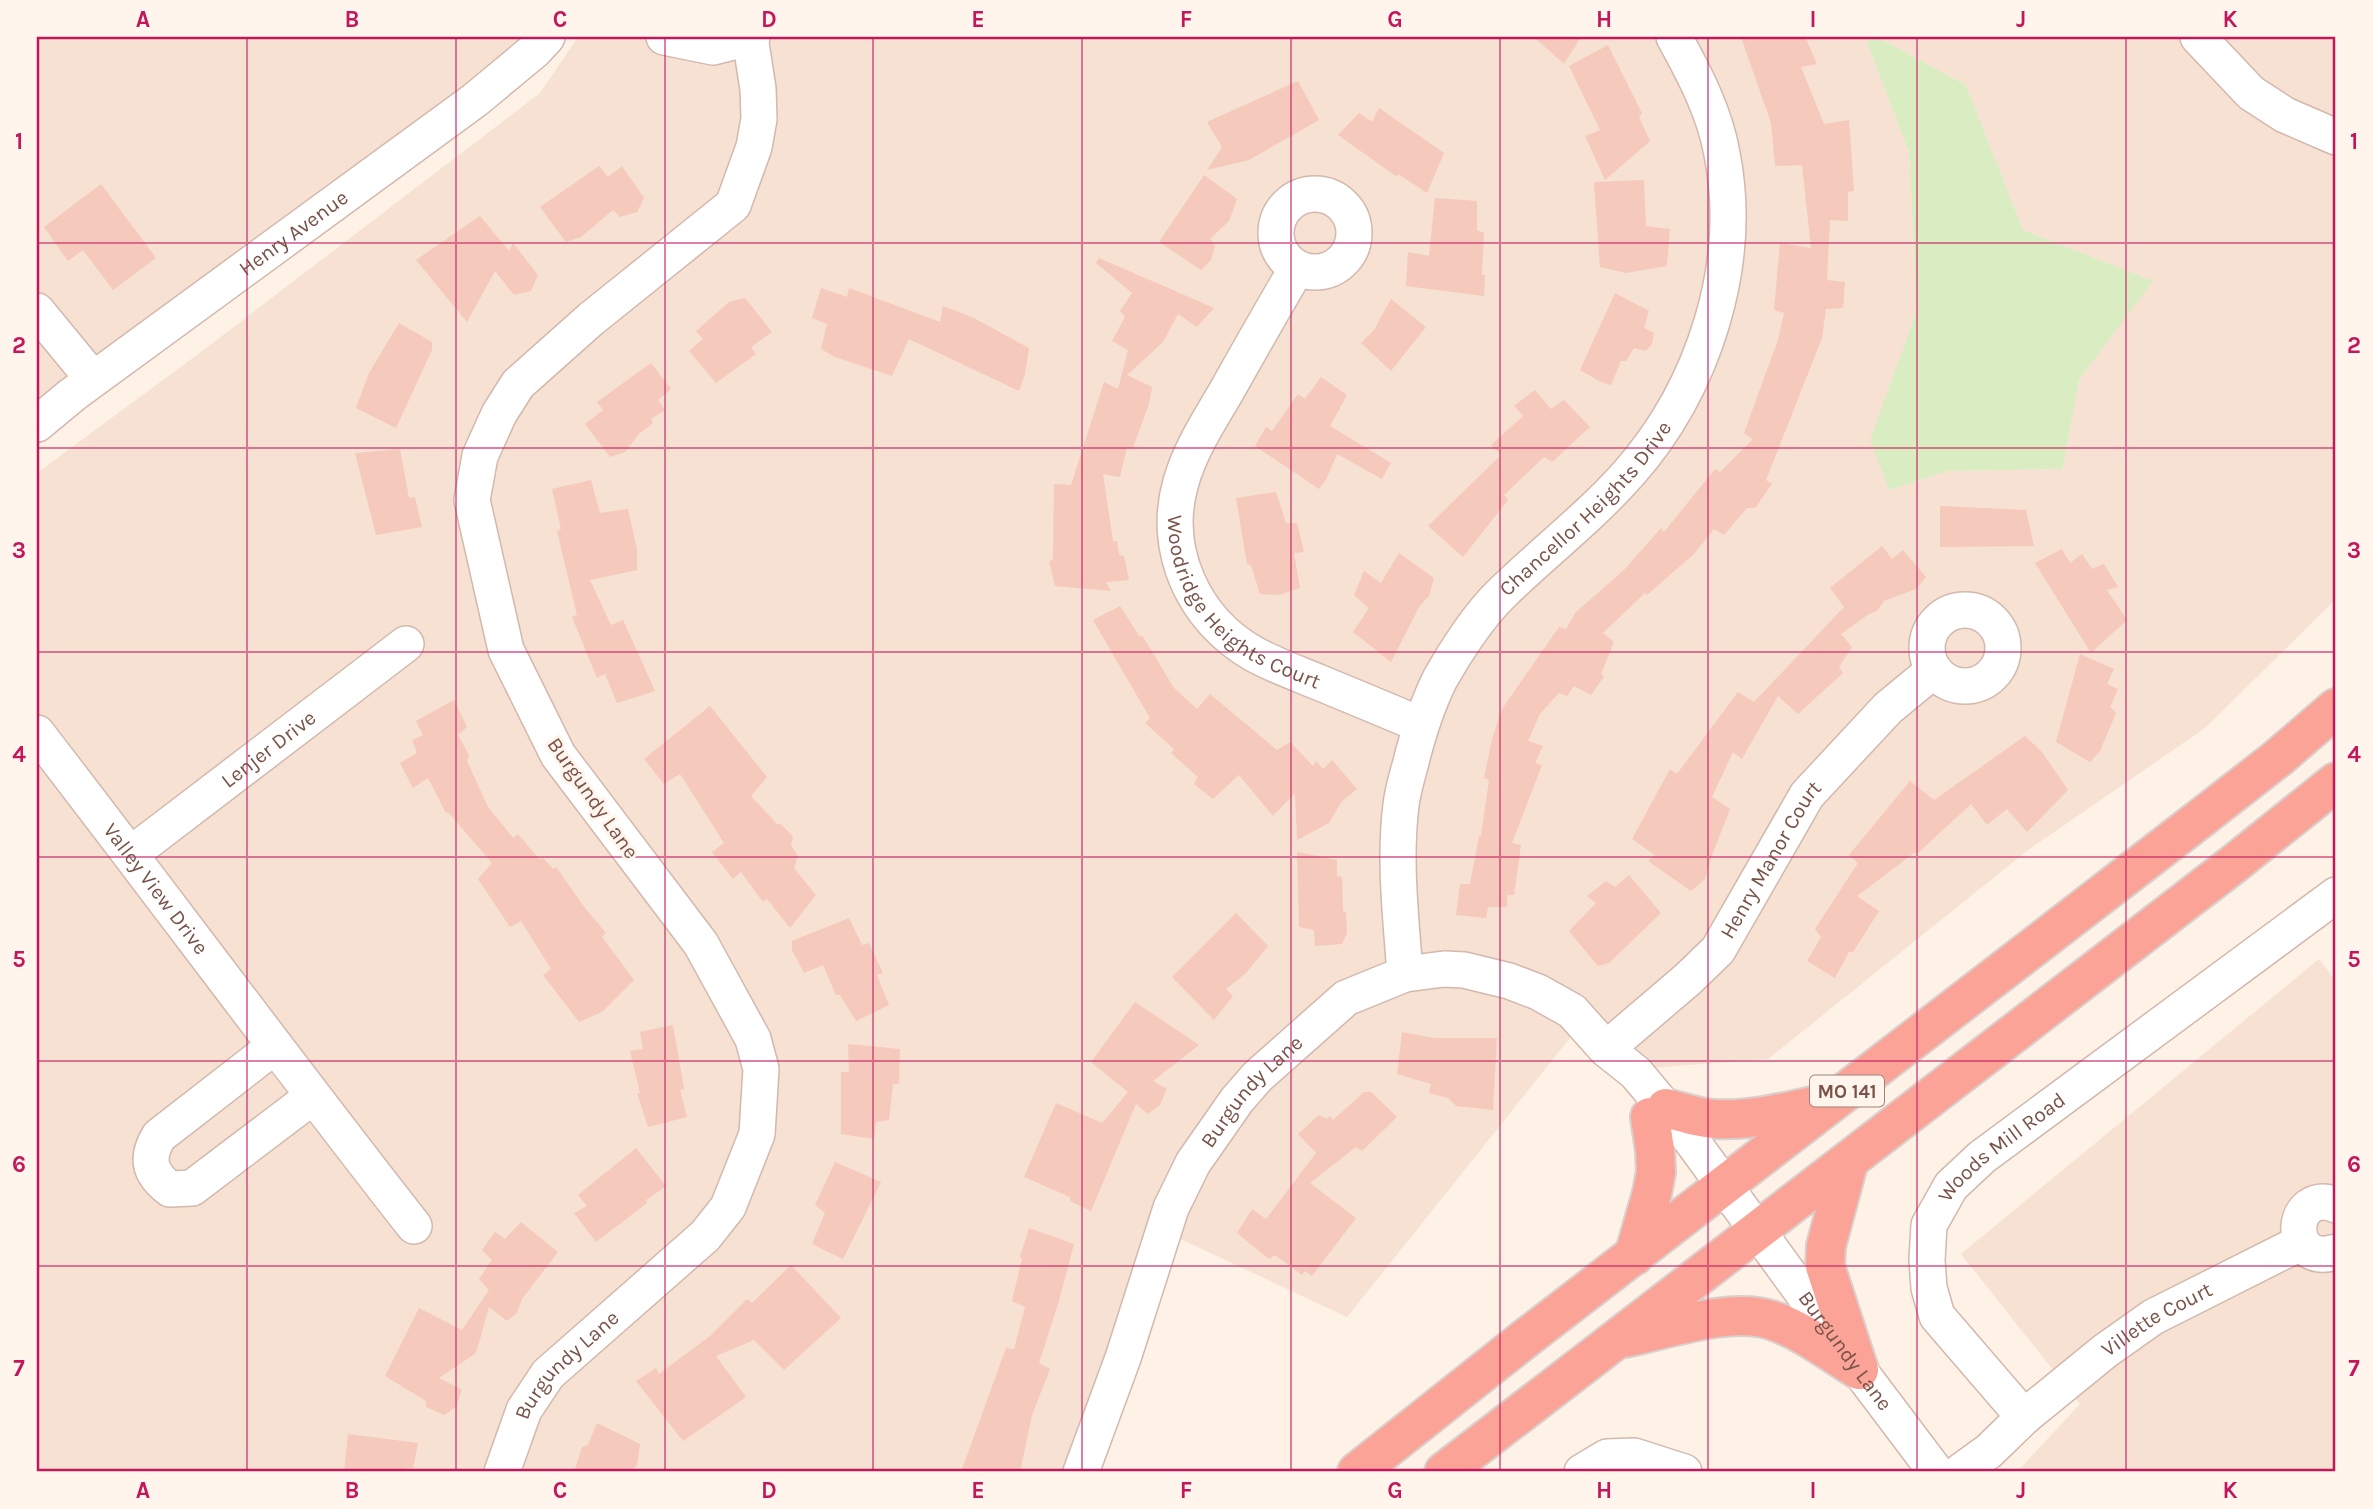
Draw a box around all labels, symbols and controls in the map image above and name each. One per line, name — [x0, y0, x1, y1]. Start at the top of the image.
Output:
text: A — [136, 6, 150, 33]
text: B — [345, 6, 359, 33]
text: C — [553, 6, 567, 33]
text: D — [761, 6, 777, 33]
text: E — [971, 6, 985, 33]
text: F — [1180, 6, 1192, 33]
text: G — [1387, 6, 1403, 33]
text: H — [1596, 6, 1612, 33]
text: I — [1809, 6, 1817, 33]
text: J — [2016, 6, 2026, 33]
text: K — [2222, 6, 2238, 33]
text: 1 — [15, 128, 23, 155]
text: 1 — [2350, 128, 2358, 155]
street label: Henry Avenue — [234, 185, 353, 281]
text: 2 — [12, 332, 26, 359]
text: 2 — [2347, 332, 2361, 359]
street label: Chancellor Heights Drive — [1494, 417, 1676, 601]
street label: Woodridge Heights Court — [1163, 515, 1324, 694]
text: 3 — [12, 537, 26, 564]
text: 3 — [2347, 537, 2361, 564]
street label: Lenjer Drive — [217, 705, 320, 793]
street label: Burgundy Lane — [542, 733, 644, 863]
text: 4 — [12, 741, 26, 768]
text: 4 — [2347, 741, 2361, 768]
street label: Henry Manor Court — [1715, 776, 1826, 943]
street label: Valley View Drive — [99, 818, 213, 959]
text: 5 — [12, 946, 26, 973]
text: 5 — [2347, 946, 2361, 973]
street label: Burgundy Lane — [1196, 1030, 1307, 1152]
road number: MO 141 — [1810, 1076, 1884, 1106]
street label: Woods Mill Road — [1933, 1087, 2070, 1206]
text: 6 — [12, 1151, 26, 1178]
text: 6 — [2347, 1151, 2361, 1178]
street label: Villette Court — [2097, 1277, 2216, 1362]
street label: Burgundy Lane — [1793, 1286, 1897, 1415]
street label: Burgundy Lane — [510, 1305, 624, 1422]
text: 7 — [13, 1355, 25, 1382]
text: 7 — [2348, 1355, 2360, 1382]
text: A — [136, 1477, 150, 1504]
text: B — [345, 1477, 359, 1504]
text: C — [553, 1477, 567, 1504]
text: D — [761, 1477, 777, 1504]
text: E — [971, 1477, 985, 1504]
text: F — [1180, 1477, 1192, 1504]
text: G — [1387, 1477, 1403, 1504]
text: H — [1596, 1477, 1612, 1504]
text: I — [1809, 1477, 1817, 1504]
text: J — [2016, 1477, 2026, 1504]
text: K — [2222, 1477, 2238, 1504]

